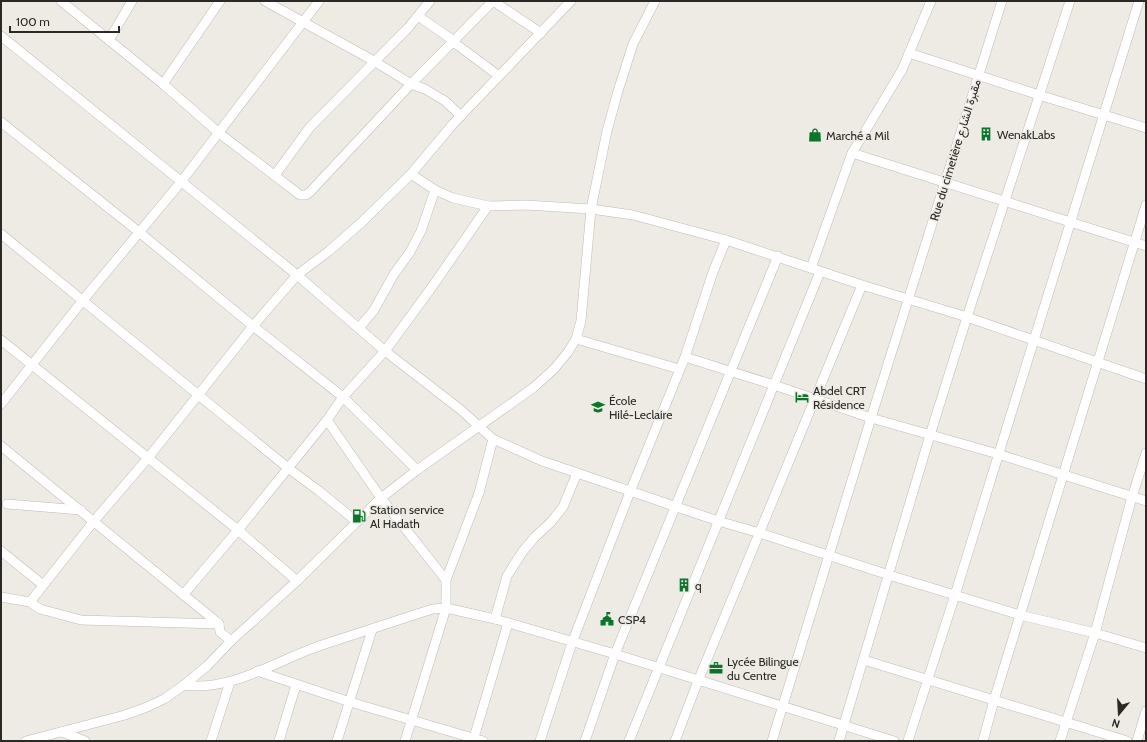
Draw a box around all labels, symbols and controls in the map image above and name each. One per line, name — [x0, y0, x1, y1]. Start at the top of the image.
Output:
scale bar — [10, 8, 119, 34]
text: 100 m — [16, 14, 50, 29]
street label: Rue du cimetière مقبرة الشارع — [926, 77, 986, 223]
building icon: WenakLabs — [978, 126, 994, 142]
shop icon: Marché a Mil — [807, 127, 823, 143]
place label: WenakLabs — [997, 127, 1055, 142]
place label: Marché a Mil — [826, 128, 889, 143]
place label: Abdel CRT Résidence — [813, 383, 867, 412]
hotel icon: Abdel CRT Résidence — [794, 389, 810, 405]
place label: École Hilé-Leclaire — [609, 393, 672, 422]
school or university icon: École Hilé-Leclaire — [590, 399, 606, 415]
place label: Station service Al Hadath — [370, 502, 444, 531]
fuel station icon: Station service Al Hadath — [351, 508, 367, 524]
building icon: q — [676, 577, 692, 593]
place label: q — [695, 578, 702, 593]
public building icon: CSP4 — [599, 611, 615, 627]
place label: CSP4 — [618, 612, 646, 627]
place label: Lycée Bilingue du Centre — [727, 654, 799, 683]
office icon: Lycée Bilingue du Centre — [708, 660, 724, 676]
north arrow — [1099, 694, 1139, 734]
text: N — [1110, 716, 1122, 731]

